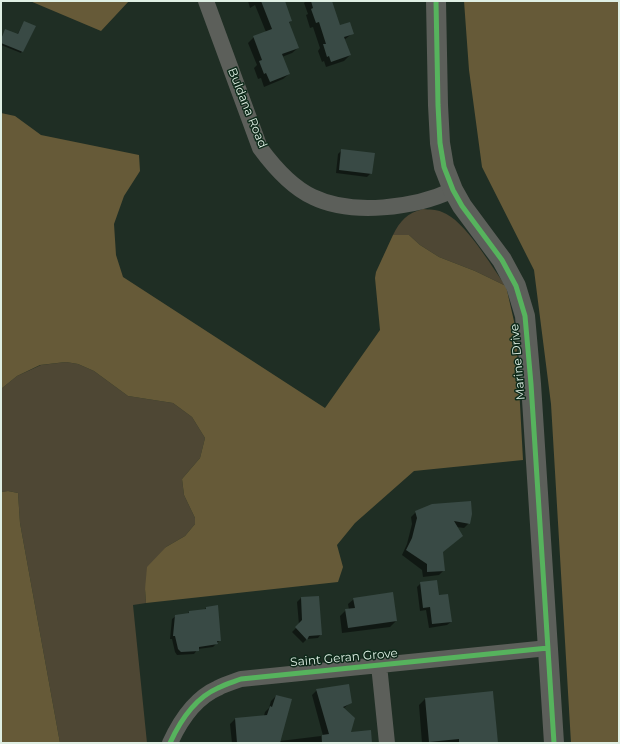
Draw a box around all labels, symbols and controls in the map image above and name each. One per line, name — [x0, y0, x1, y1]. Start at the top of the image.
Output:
street label: Buldana Road — [224, 66, 270, 150]
street label: Marine Drive — [507, 323, 529, 401]
street label: Saint Geran Grove — [290, 646, 398, 670]

